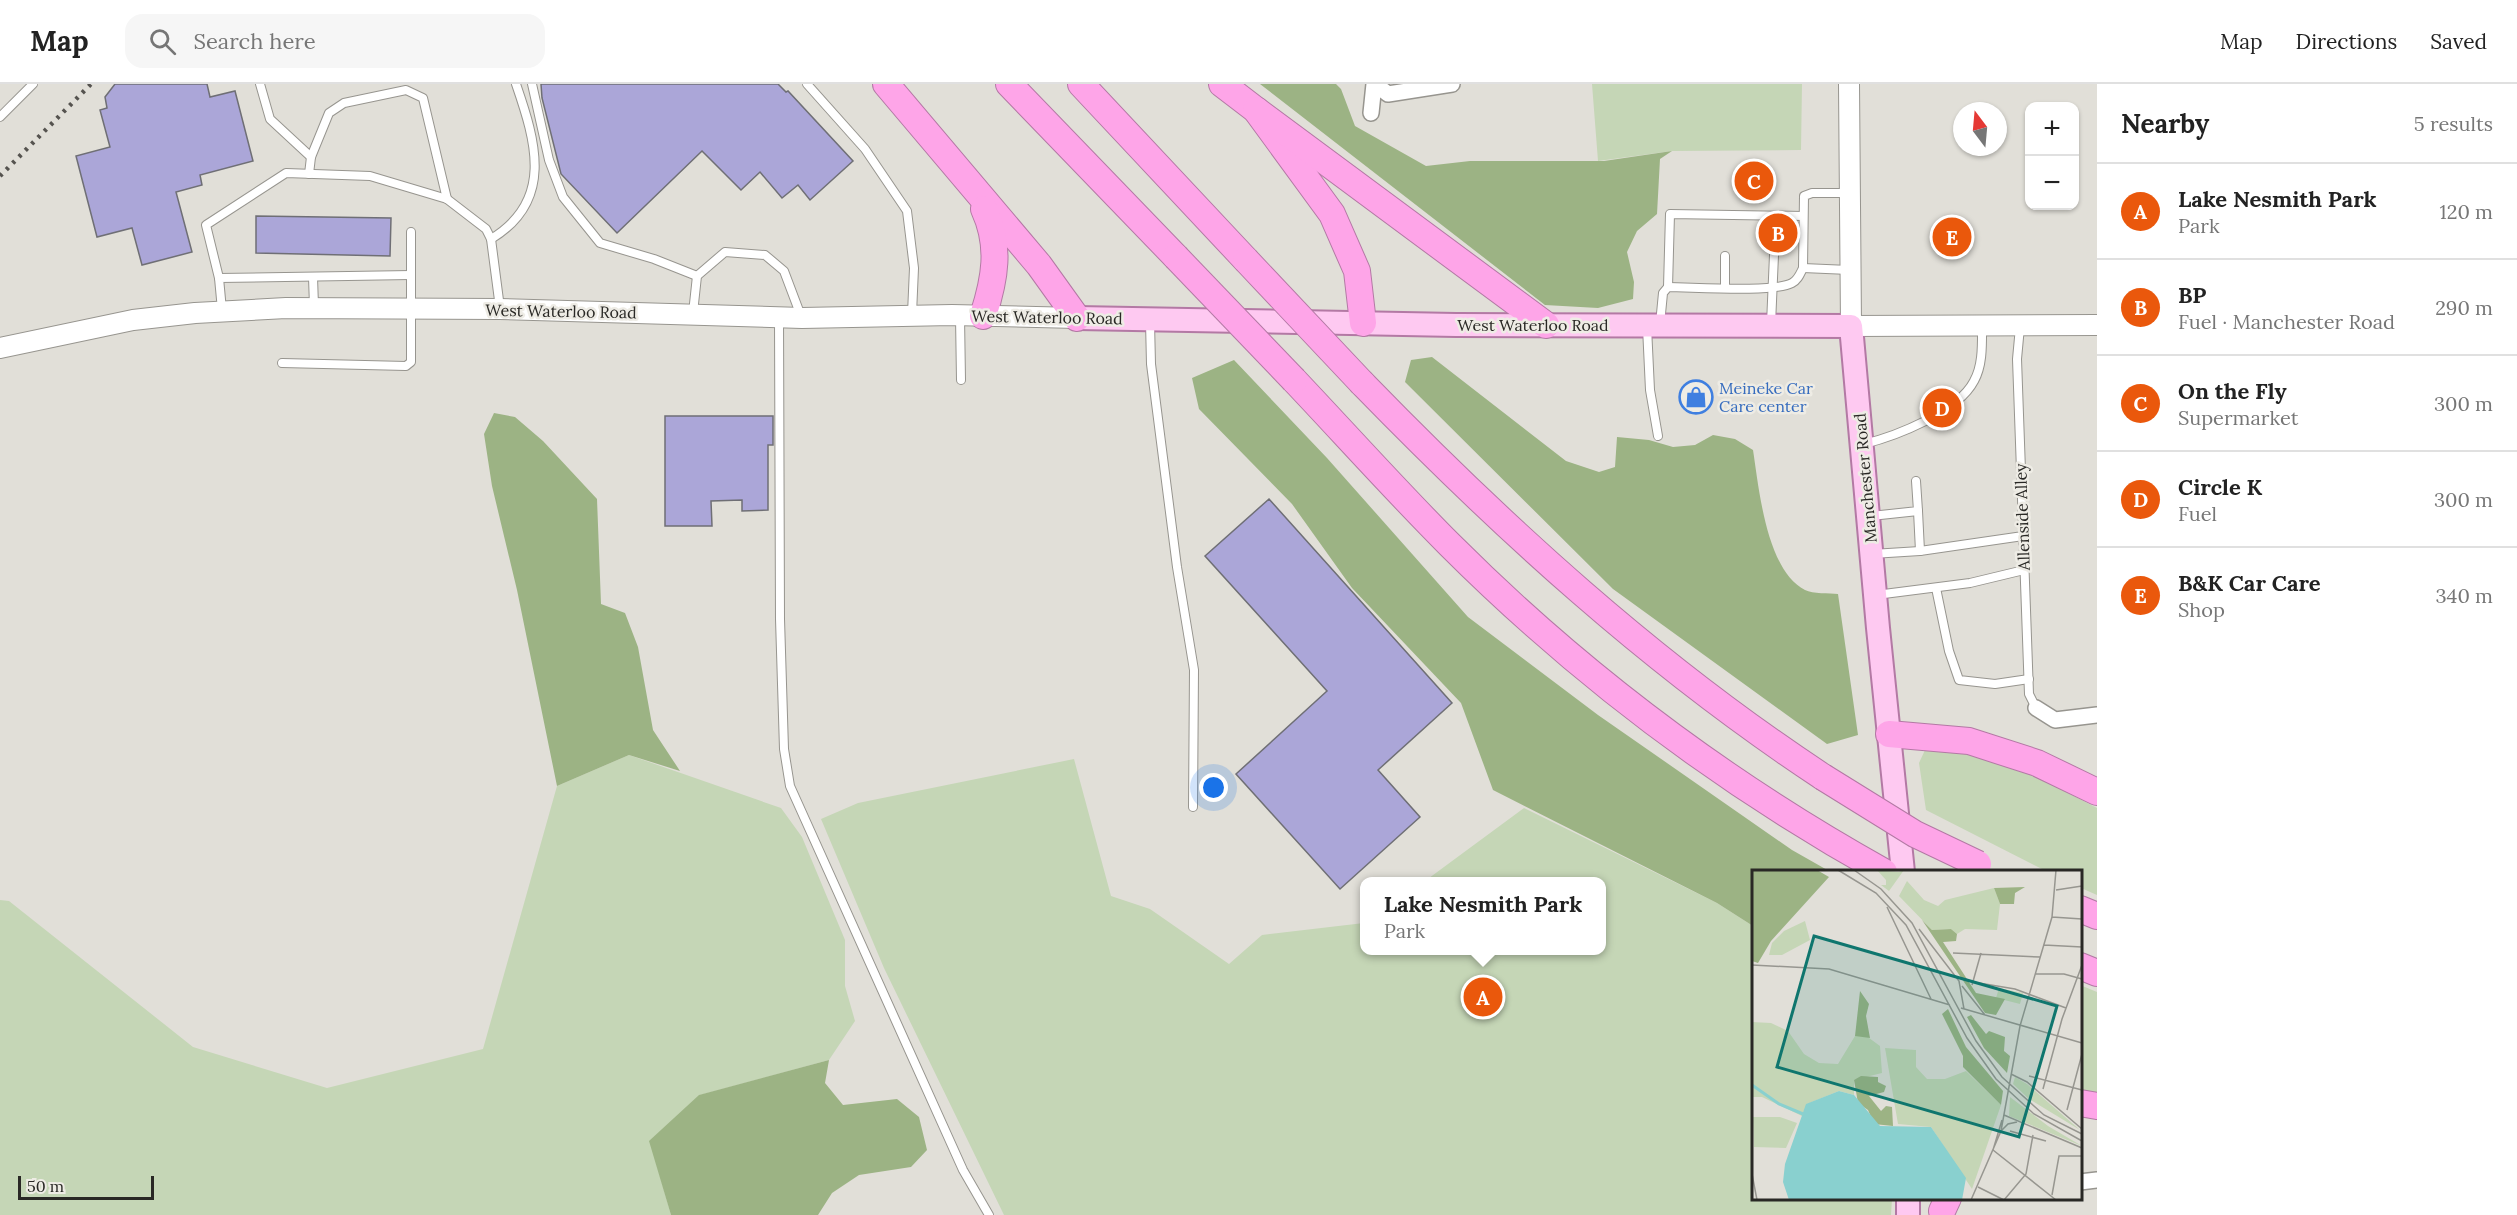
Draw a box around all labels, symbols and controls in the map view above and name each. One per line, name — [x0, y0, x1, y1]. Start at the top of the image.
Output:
search box — [125, 14, 545, 68]
text: Map — [30, 23, 89, 59]
icon: search — [146, 25, 179, 58]
text: Search here — [194, 27, 316, 55]
text: Map — [2220, 28, 2263, 55]
text: Directions — [2296, 28, 2397, 55]
text: Saved — [2430, 28, 2487, 55]
north arrow — [1953, 102, 2007, 156]
map controls — [2025, 102, 2079, 210]
button: + — [2025, 102, 2079, 156]
text: Nearby — [2121, 107, 2209, 140]
text: 5 results — [2414, 111, 2493, 136]
button: − — [2025, 156, 2079, 210]
pin: C — [1734, 158, 1774, 204]
text: Lake Nesmith Park — [2178, 185, 2377, 213]
text: A — [2134, 199, 2147, 224]
text: 120 m — [2439, 199, 2493, 224]
pin: B — [1758, 210, 1798, 256]
text: Park — [2178, 213, 2220, 238]
pin: E — [1932, 214, 1972, 260]
text: BP — [2178, 281, 2206, 309]
text: B — [2134, 295, 2147, 320]
text: 290 m — [2435, 295, 2493, 320]
street label: West Waterloo Road — [485, 300, 637, 322]
street label: West Waterloo Road — [971, 306, 1123, 328]
text: Fuel · Manchester Road — [2178, 309, 2395, 334]
street label: West Waterloo Road — [1457, 315, 1609, 335]
text: On the Fly — [2178, 377, 2287, 405]
place label: Meineke Car Care center — [1719, 378, 1813, 416]
shop icon: Meineke Car Care center — [1678, 379, 1714, 415]
pin: D — [1922, 386, 1962, 430]
text: C — [2134, 391, 2147, 416]
text: 300 m — [2434, 391, 2493, 416]
text: Supermarket — [2178, 405, 2298, 430]
street label: Manchester Road — [1849, 412, 1881, 544]
street label: Allenside Alley — [2010, 463, 2034, 572]
text: Circle K — [2178, 473, 2262, 501]
text: D — [2133, 487, 2148, 512]
text: 300 m — [2434, 487, 2493, 512]
text: Fuel — [2178, 501, 2217, 526]
text: B&K Car Care — [2178, 569, 2321, 597]
text: E — [2134, 583, 2147, 608]
text: 340 m — [2435, 583, 2493, 608]
text: Shop — [2178, 597, 2225, 622]
your location — [1199, 773, 1228, 802]
inset map — [1752, 870, 2082, 1200]
popup — [1360, 877, 1606, 955]
text: Lake Nesmith Park — [1384, 890, 1582, 918]
text: Park — [1384, 918, 1425, 943]
pin: A — [1464, 974, 1502, 1020]
scale bar — [18, 1173, 154, 1200]
text: 50 m — [27, 1176, 64, 1196]

